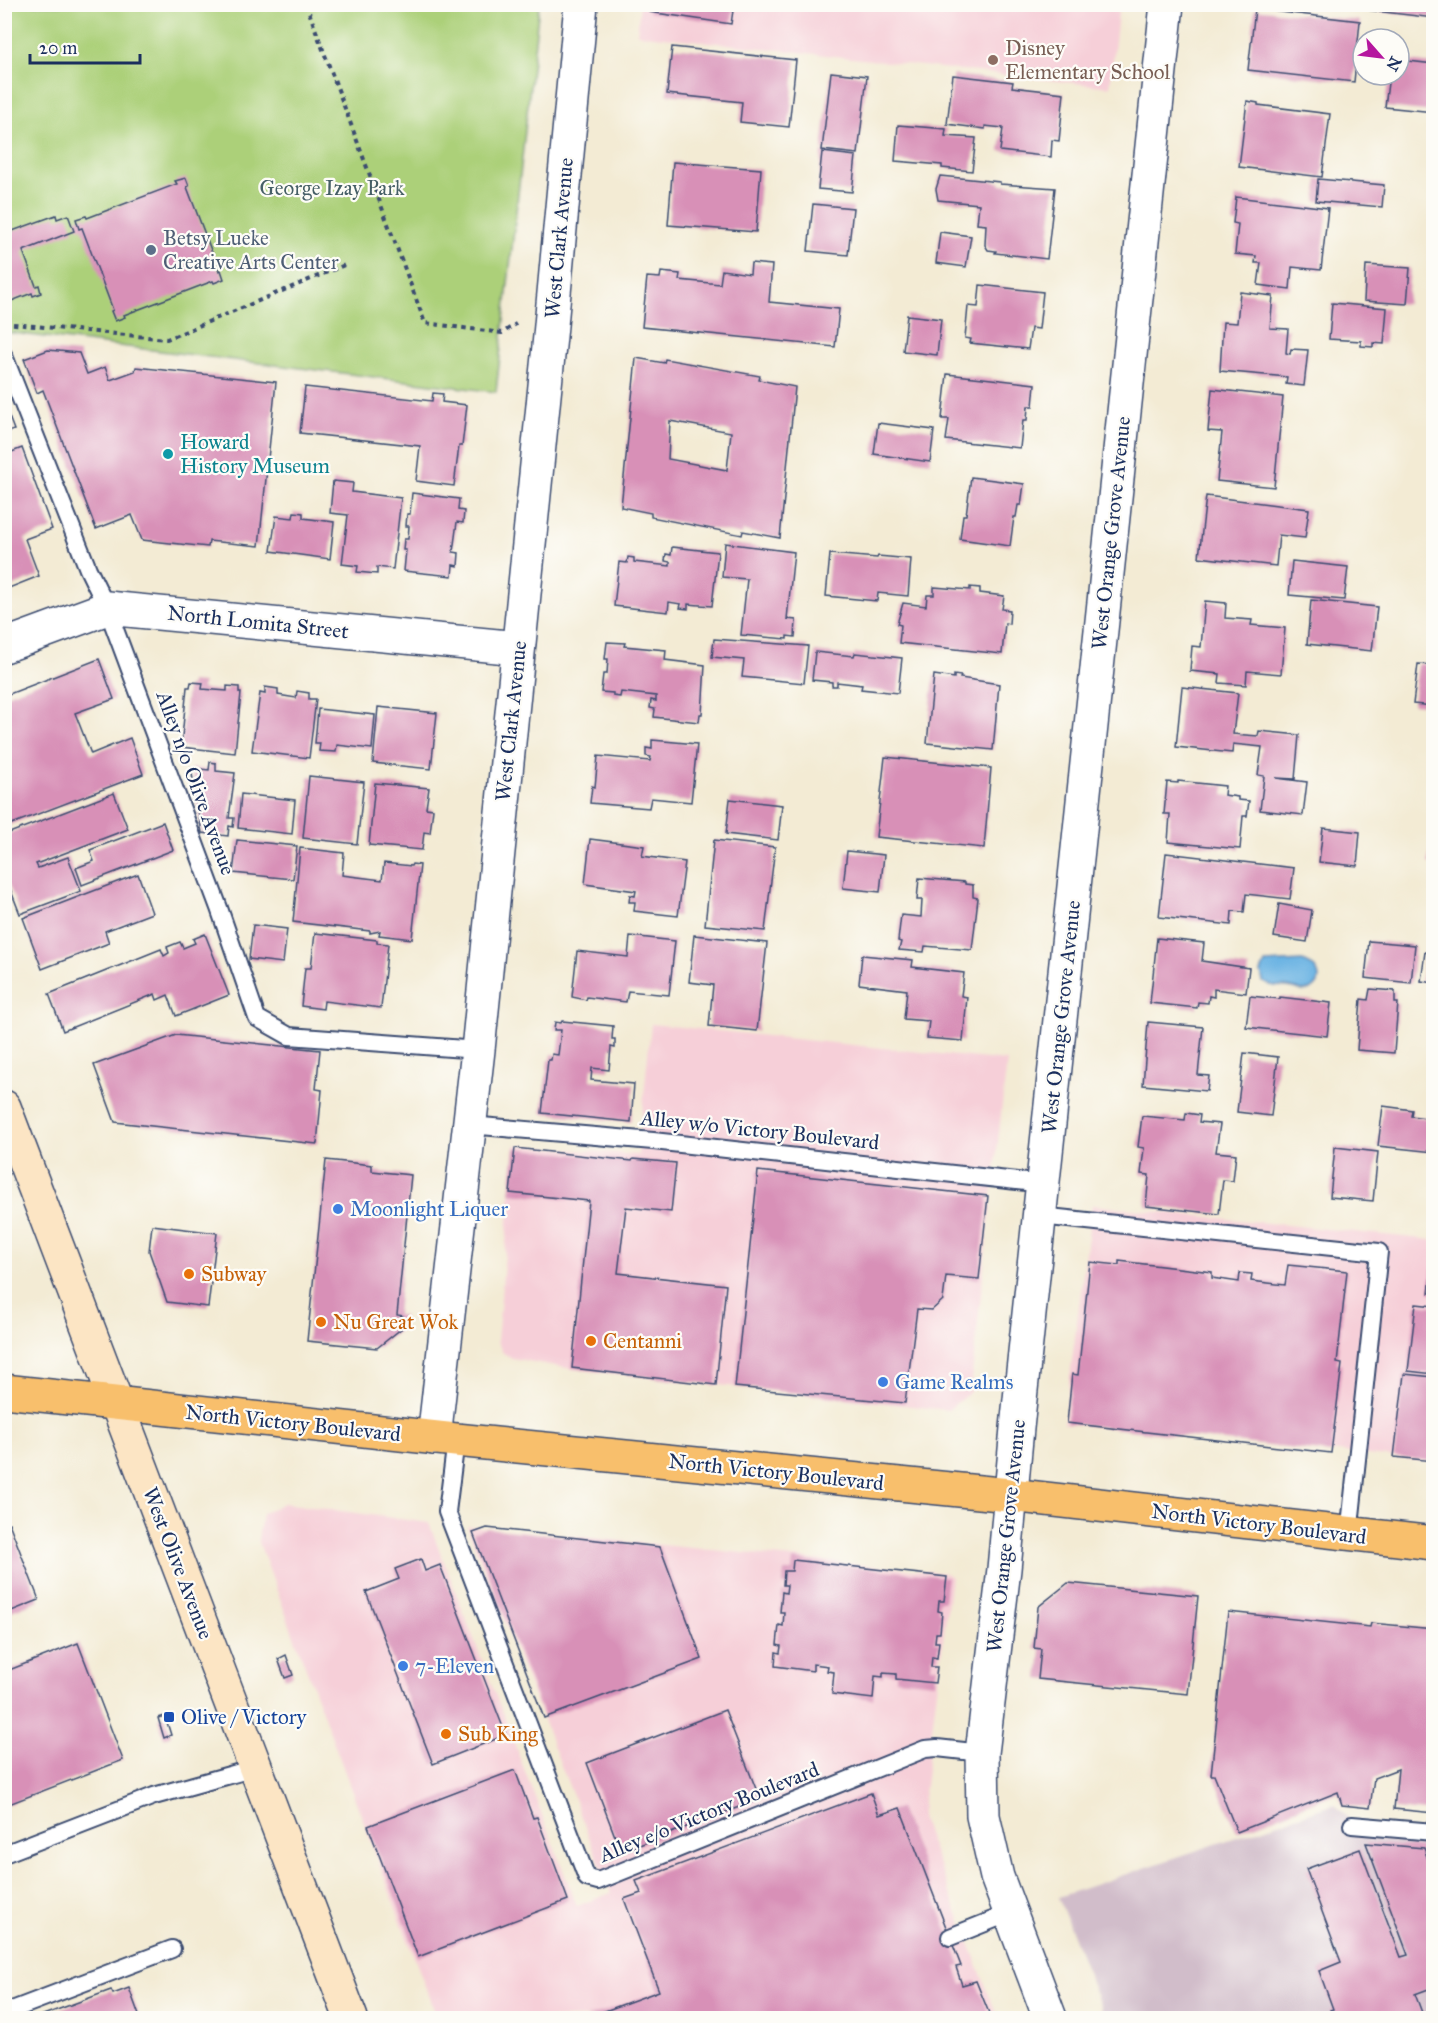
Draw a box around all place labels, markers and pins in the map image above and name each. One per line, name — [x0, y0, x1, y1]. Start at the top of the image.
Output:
place label: Disney Elementary School — [1005, 35, 1170, 85]
marker: Disney Elementary School — [986, 53, 1000, 67]
place label: Betsy Lueke Creative Arts Center — [163, 225, 339, 275]
marker: Betsy Lueke Creative Arts Center — [144, 243, 158, 257]
place label: Howard History Museum — [180, 429, 330, 479]
marker: Howard History Museum — [161, 447, 175, 461]
place label: Moonlight Liquer — [350, 1196, 508, 1222]
marker: Moonlight Liquer — [331, 1202, 345, 1216]
place label: Subway — [201, 1261, 268, 1287]
marker: Subway — [182, 1267, 196, 1281]
place label: Nu Great Wok — [333, 1309, 459, 1335]
marker: Nu Great Wok — [314, 1315, 328, 1329]
place label: Centanni — [603, 1328, 682, 1354]
marker: Centanni — [584, 1334, 598, 1348]
place label: Game Realms — [895, 1369, 1013, 1395]
marker: Game Realms — [876, 1375, 890, 1389]
place label: 7-Eleven — [415, 1653, 494, 1679]
marker: 7-Eleven — [396, 1659, 410, 1673]
place label: Olive / Victory — [181, 1704, 308, 1730]
marker: Olive / Victory — [162, 1710, 176, 1724]
place label: Sub King — [458, 1721, 538, 1747]
marker: Sub King — [439, 1727, 453, 1741]

